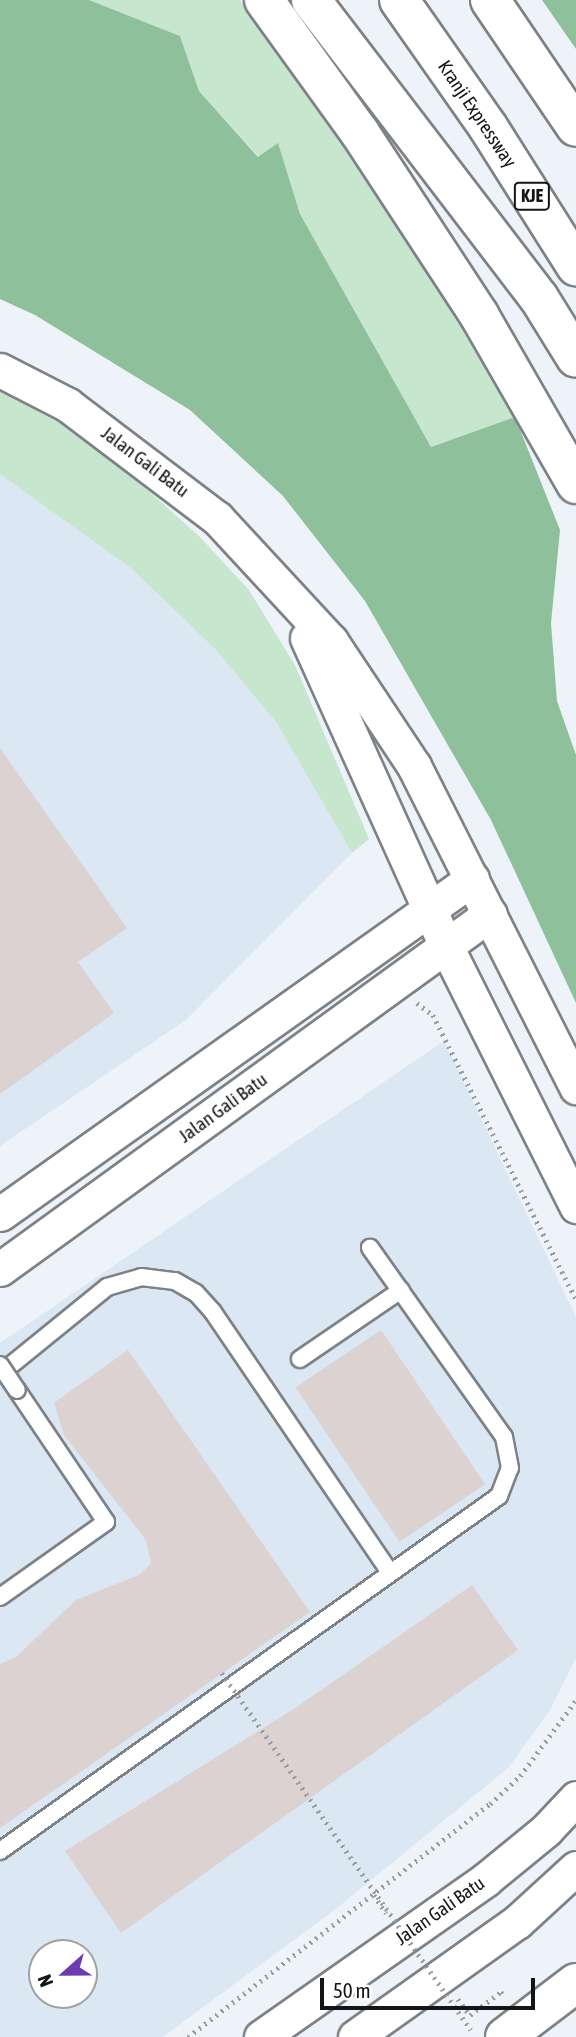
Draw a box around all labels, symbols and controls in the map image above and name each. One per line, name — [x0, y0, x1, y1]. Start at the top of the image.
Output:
street label: Kranji Expressway — [433, 56, 521, 172]
road number: KJE — [513, 182, 551, 210]
street label: Jalan Gali Batu — [97, 422, 193, 502]
street label: Jalan Gali Batu — [174, 1068, 272, 1148]
street label: Jalan Gali Batu — [391, 1872, 489, 1950]
north arrow — [28, 1939, 98, 2009]
scale bar — [324, 1964, 539, 2008]
text: N — [33, 1972, 58, 1990]
text: 50 m — [333, 1978, 371, 2002]

